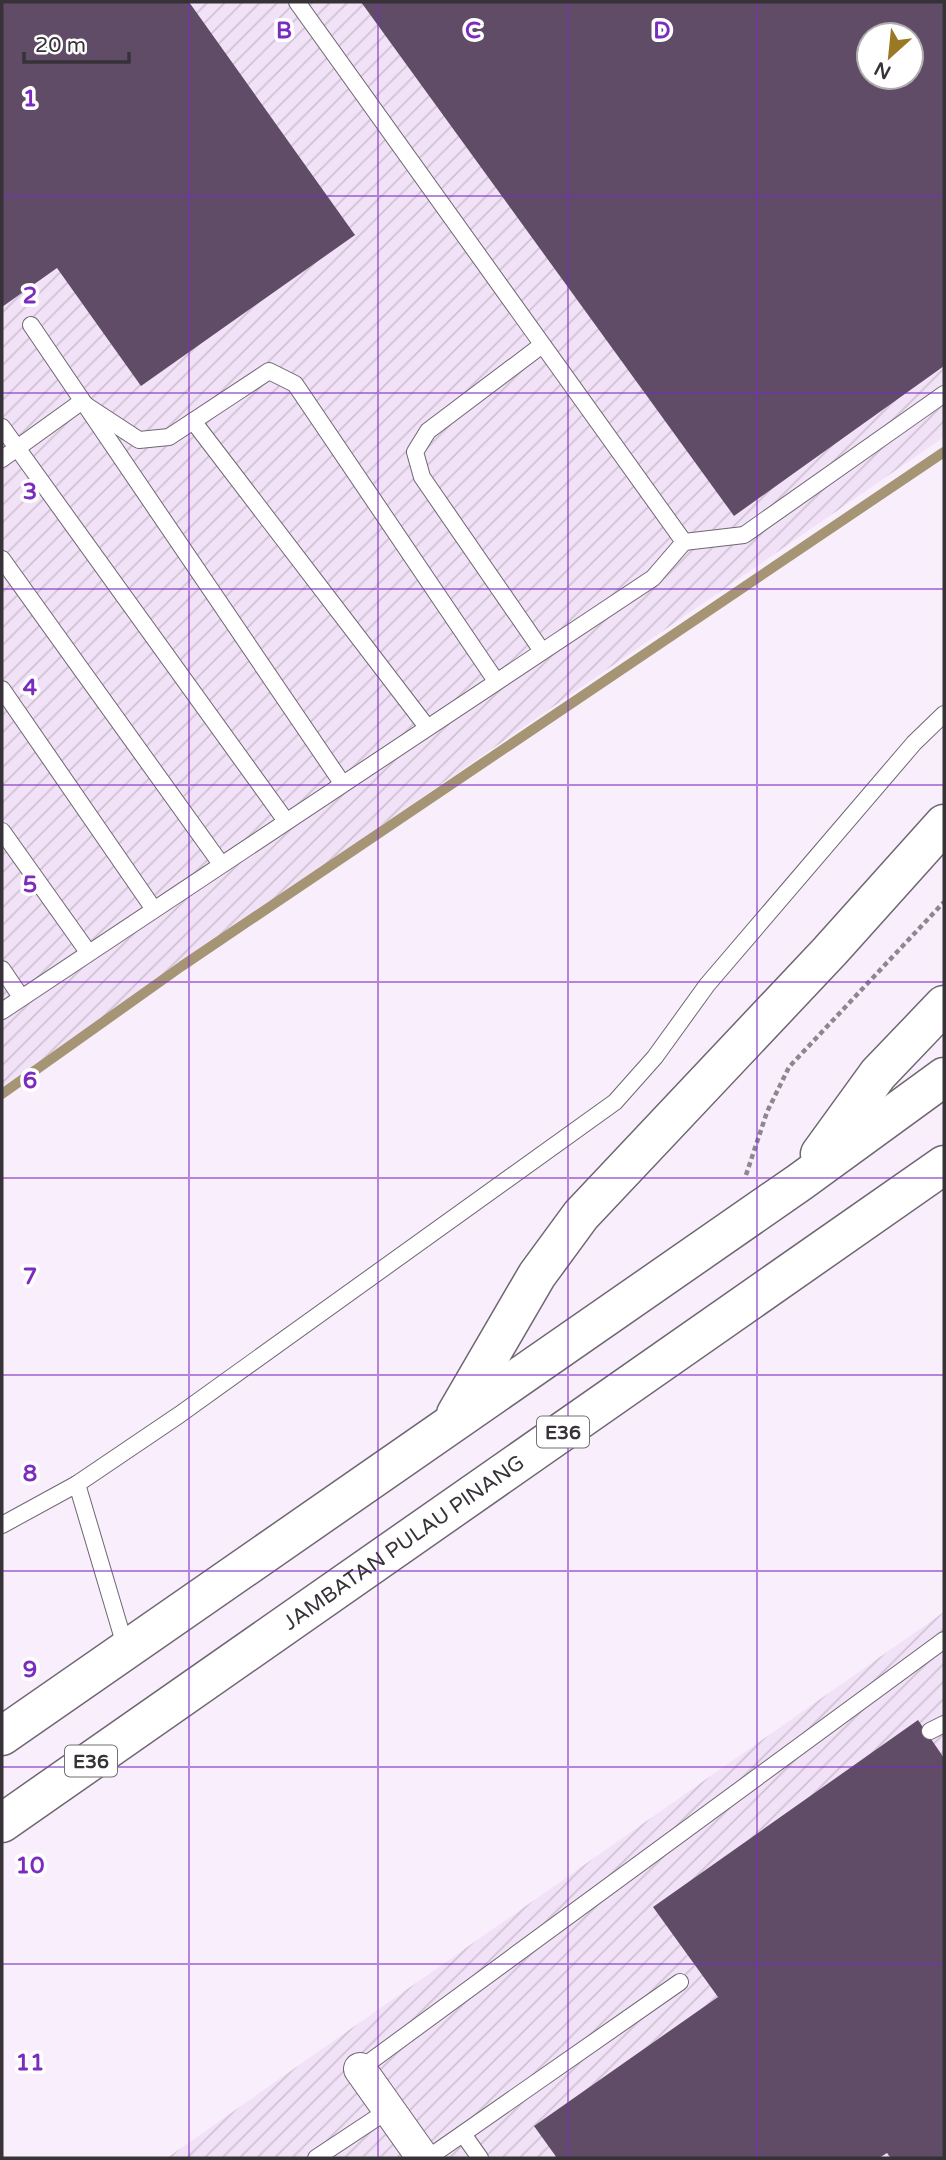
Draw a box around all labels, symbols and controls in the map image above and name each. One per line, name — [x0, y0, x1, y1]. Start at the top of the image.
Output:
text: B — [276, 17, 292, 45]
text: C — [465, 17, 481, 45]
text: D — [653, 17, 671, 45]
scale bar — [24, 21, 130, 65]
north arrow — [855, 21, 925, 91]
text: 20 m — [35, 33, 86, 58]
text: N — [871, 57, 895, 84]
text: 1 — [23, 85, 37, 113]
text: 2 — [23, 282, 37, 310]
text: 3 — [23, 478, 37, 506]
text: 4 — [23, 674, 38, 702]
text: 5 — [23, 871, 37, 899]
text: 6 — [23, 1067, 37, 1095]
text: 7 — [23, 1263, 37, 1291]
road number: E36 — [537, 1416, 589, 1448]
street label: JAMBATAN PULAU PINANG — [279, 1450, 529, 1636]
text: 8 — [23, 1460, 37, 1488]
text: 9 — [23, 1656, 37, 1684]
road number: E36 — [65, 1746, 117, 1777]
text: 10 — [16, 1852, 44, 1880]
text: 11 — [16, 2049, 44, 2077]

